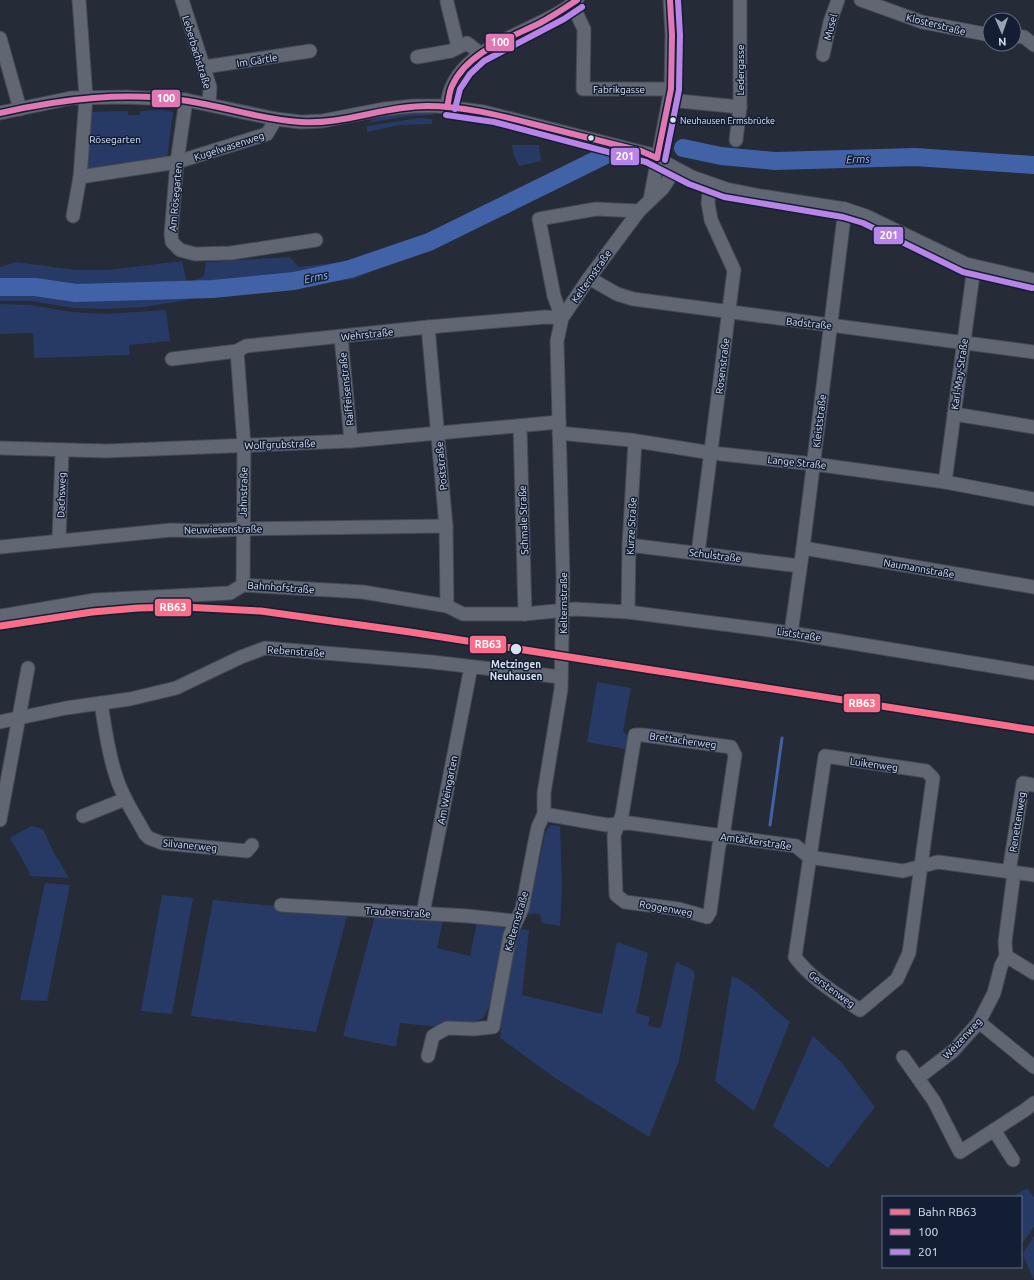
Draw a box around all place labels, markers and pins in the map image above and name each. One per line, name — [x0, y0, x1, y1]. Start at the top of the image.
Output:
marker: Neuhausen Ermsbrücke — [668, 115, 678, 125]
place label: Neuhausen Ermsbrücke — [680, 116, 775, 126]
unlabelled marker — [586, 133, 596, 143]
marker: Metzingen Neuhausen — [509, 642, 523, 656]
place label: Metzingen Neuhausen — [490, 659, 542, 682]

